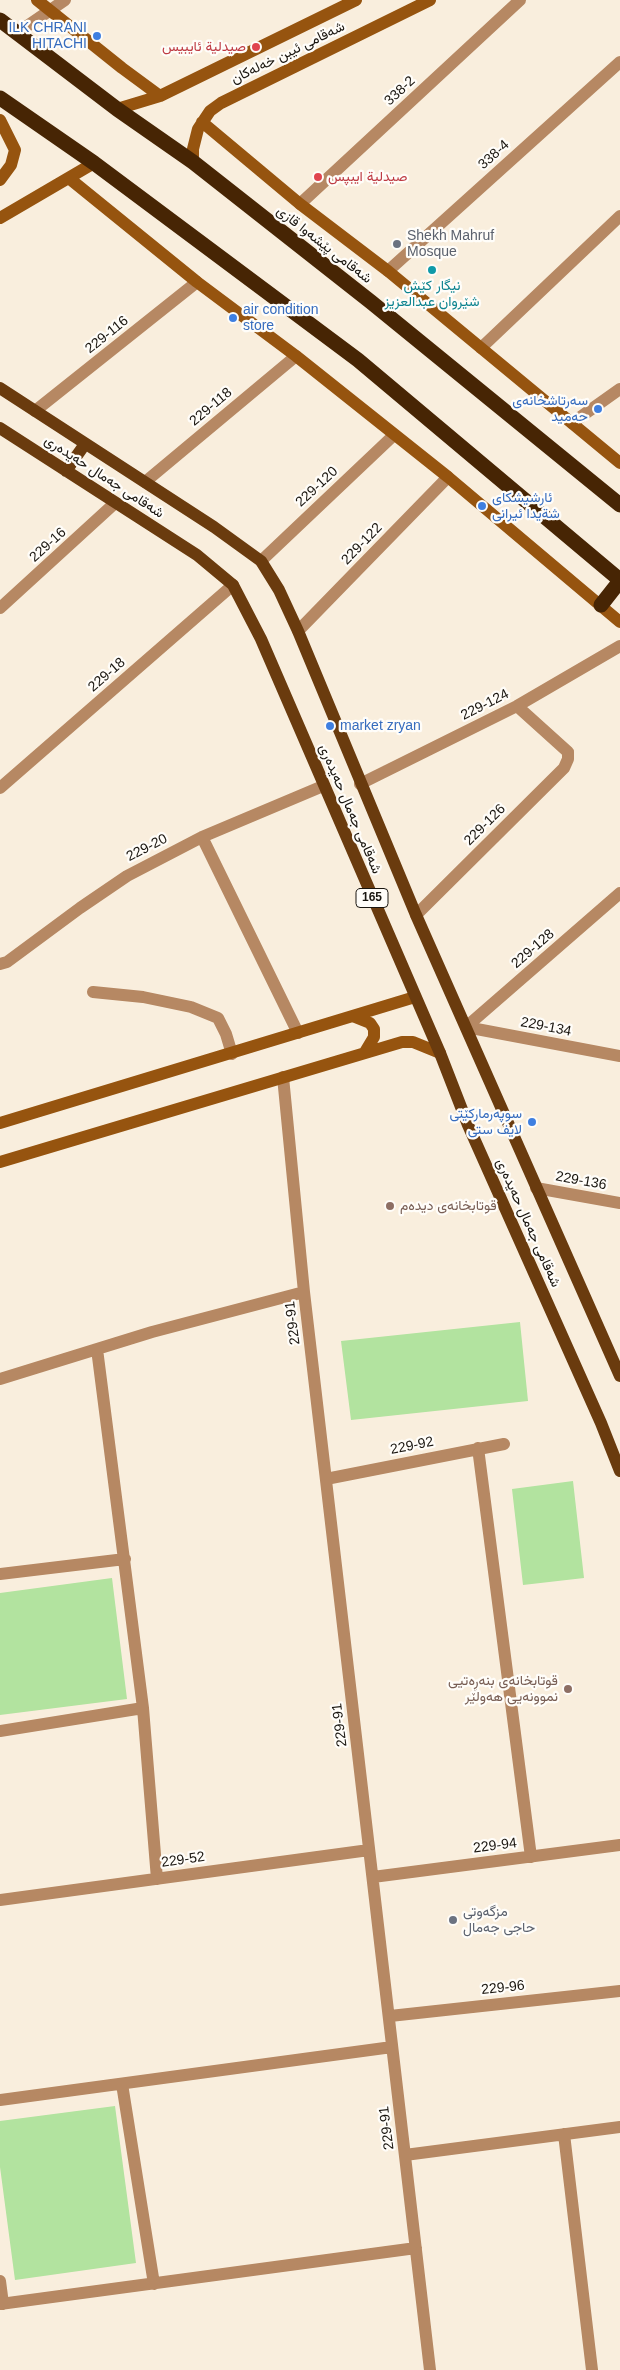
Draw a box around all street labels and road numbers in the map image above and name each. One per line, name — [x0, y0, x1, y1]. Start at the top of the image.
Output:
street label: شەقامی ئیبن خەلەکان — [228, 18, 348, 88]
street label: 338-2 — [381, 73, 419, 109]
street label: 338-4 — [475, 137, 513, 173]
street label: شەقامی پێشەوا قازی — [273, 203, 375, 287]
street label: 229-116 — [82, 313, 132, 357]
street label: 229-118 — [186, 384, 236, 430]
street label: شەقامی جەمال حەیدەری — [41, 432, 167, 522]
street label: 229-120 — [292, 463, 342, 511]
street label: 229-122 — [338, 520, 386, 568]
street label: 229-16 — [26, 524, 70, 566]
street label: 229-18 — [85, 654, 129, 696]
street label: 229-124 — [458, 686, 512, 724]
street label: شەقامی جەمال حەیدەری — [315, 742, 385, 876]
street label: 229-126 — [461, 801, 509, 849]
street label: 229-20 — [124, 831, 170, 865]
road number: 165 — [356, 888, 388, 908]
street label: 229-128 — [508, 926, 558, 972]
street label: 229-134 — [519, 1014, 573, 1040]
street label: شەقامی جەمال حەیدەری — [492, 1156, 564, 1290]
street label: 229-136 — [554, 1168, 608, 1194]
street label: 229-91 — [282, 1300, 304, 1346]
street label: 229-92 — [389, 1434, 435, 1458]
street label: 229-91 — [329, 1702, 351, 1748]
street label: 229-94 — [472, 1835, 518, 1857]
street label: 229-52 — [160, 1849, 206, 1871]
street label: 229-96 — [480, 1977, 526, 1999]
street label: 229-91 — [376, 2105, 398, 2151]

